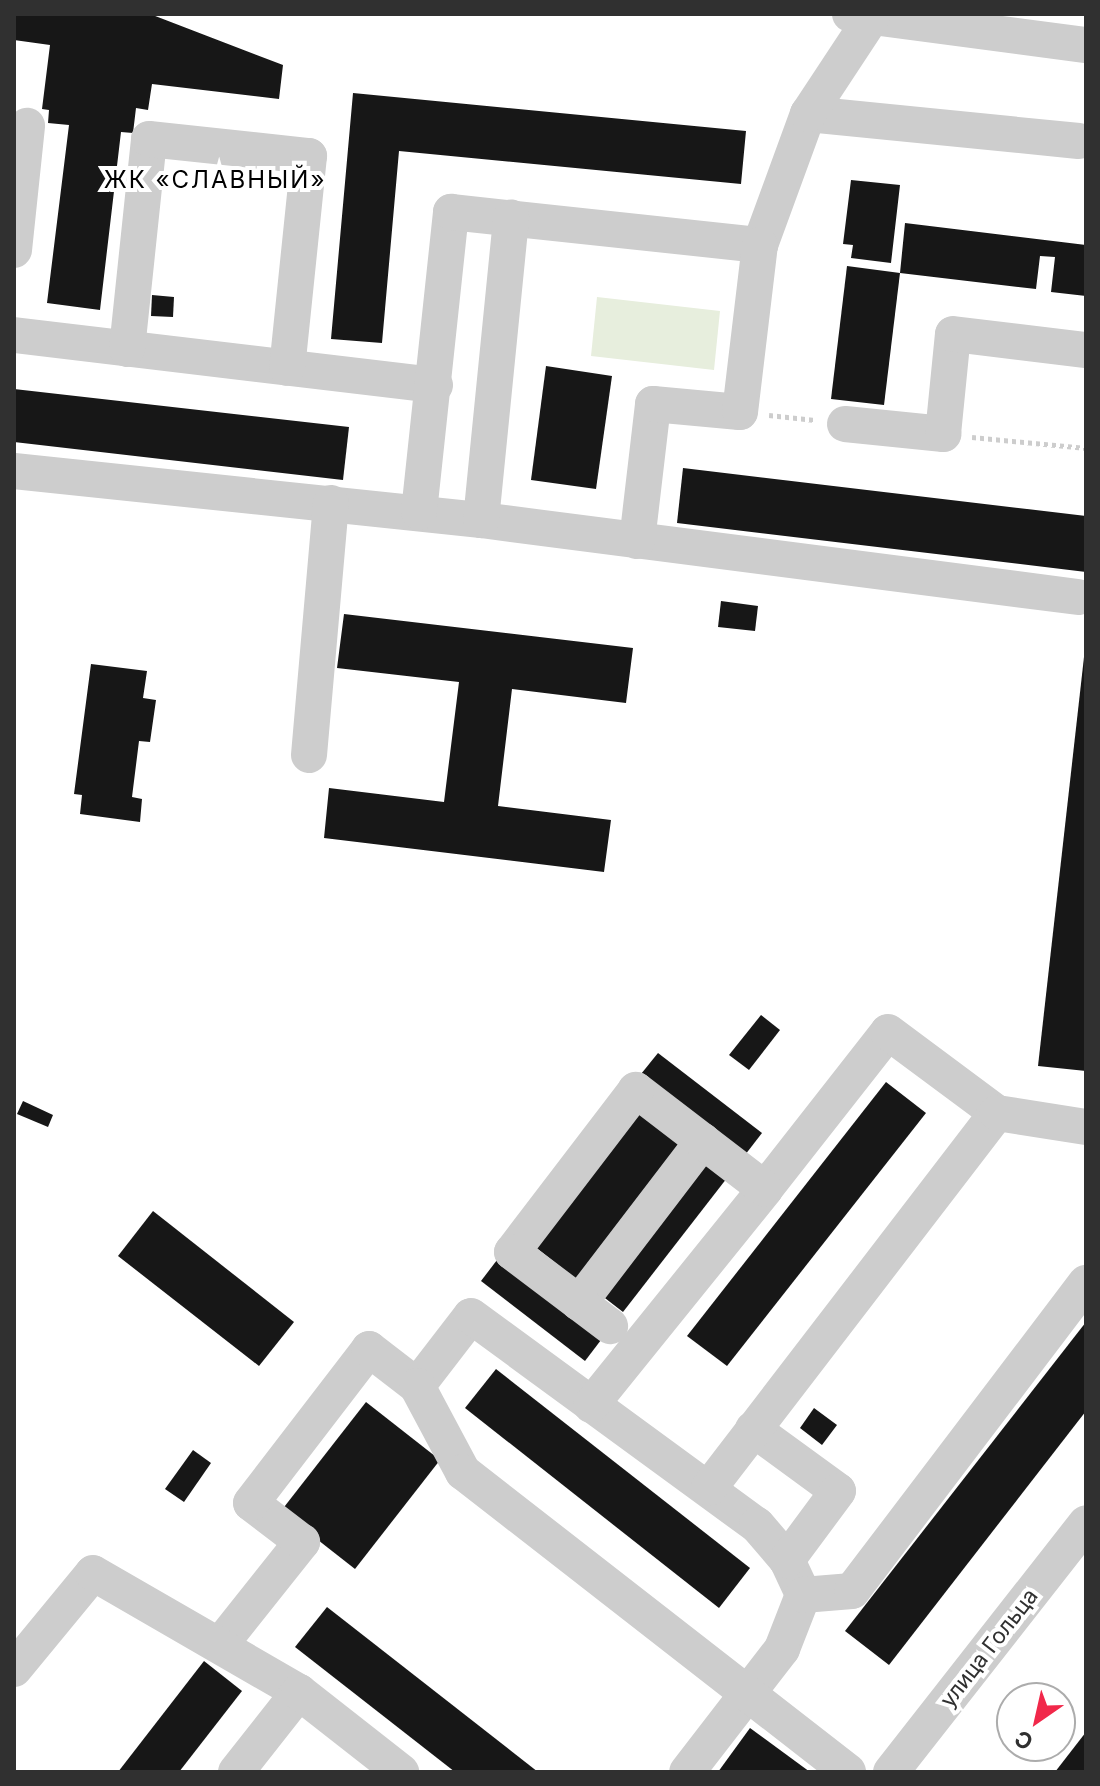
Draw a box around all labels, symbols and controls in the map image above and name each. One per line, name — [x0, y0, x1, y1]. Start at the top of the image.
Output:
district label: ЖК «СЛАВНЫЙ» — [104, 166, 326, 194]
street label: улица Гольца — [934, 1583, 1044, 1713]
north arrow — [996, 1682, 1076, 1762]
text: С — [1010, 1725, 1038, 1756]

